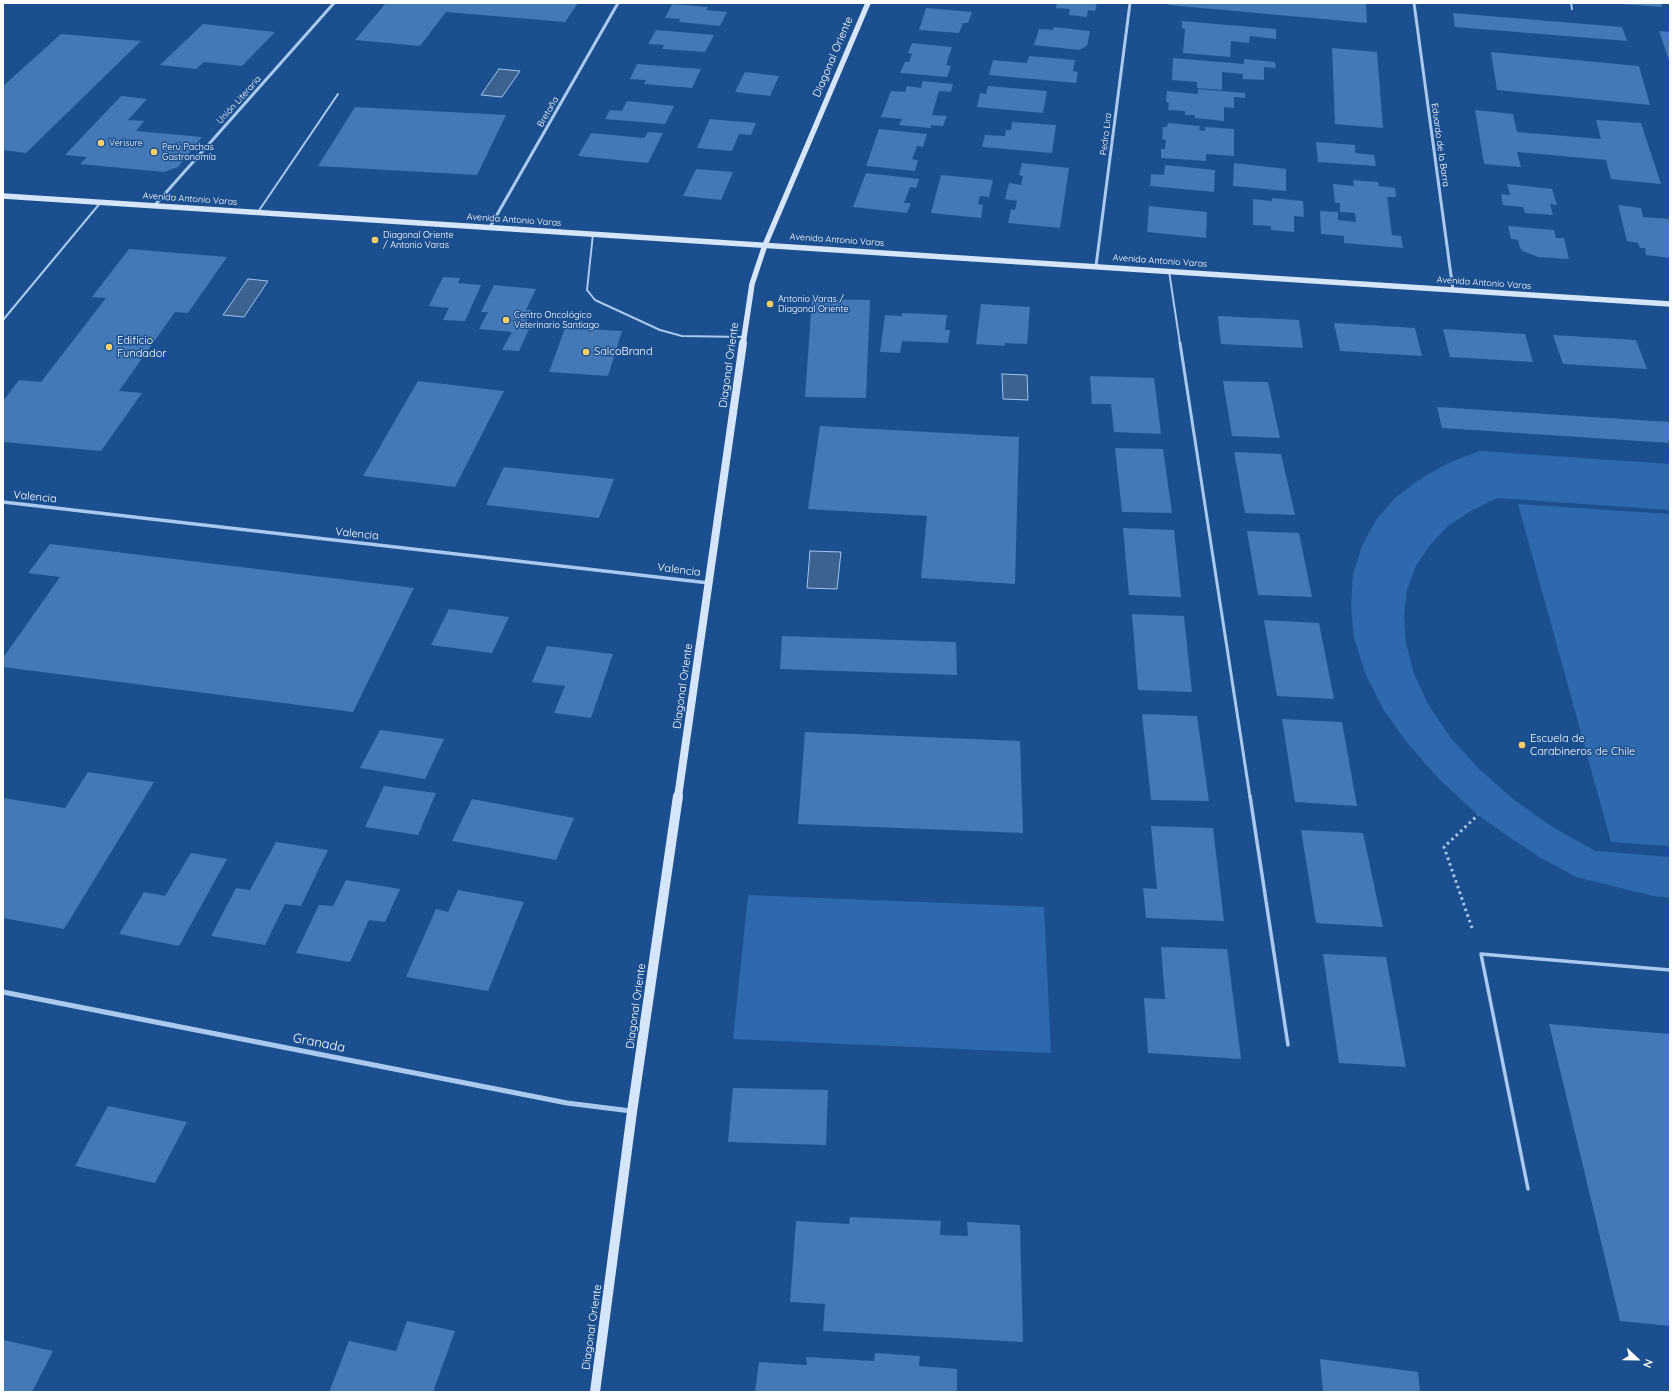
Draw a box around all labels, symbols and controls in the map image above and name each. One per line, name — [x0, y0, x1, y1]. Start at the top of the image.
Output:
street label: Diagonal Oriente — [810, 15, 856, 99]
street label: Unión Literaria — [215, 74, 263, 126]
street label: Bretaña — [535, 95, 561, 129]
street label: Eduardo de la Barra — [1429, 102, 1451, 188]
street label: Pedro Lira — [1098, 112, 1114, 156]
marker: Verisure — [96, 138, 106, 148]
place label: Verisure — [109, 138, 143, 148]
place label: Perú Pachas Gastronomía — [162, 142, 216, 163]
marker: Perú Pachas Gastronomía — [149, 147, 159, 157]
street label: Avenida Antonio Varas — [142, 190, 238, 208]
street label: Avenida Antonio Varas — [466, 211, 562, 229]
place label: Diagonal Oriente / Antonio Varas — [383, 230, 454, 251]
street label: Avenida Antonio Varas — [789, 231, 885, 249]
marker: Diagonal Oriente / Antonio Varas — [370, 235, 380, 245]
street label: Avenida Antonio Varas — [1112, 252, 1208, 270]
street label: Avenida Antonio Varas — [1436, 274, 1532, 292]
place label: Antonio Varas / Diagonal Oriente — [778, 294, 849, 315]
marker: Antonio Varas / Diagonal Oriente — [765, 299, 775, 309]
place label: Centro Oncológico Veterinario Santiago — [514, 310, 599, 331]
marker: Centro Oncológico Veterinario Santiago — [501, 315, 511, 325]
street label: Diagonal Oriente — [716, 321, 742, 409]
place label: Edificio Fundador — [117, 334, 167, 360]
marker: Edificio Fundador — [104, 342, 114, 352]
place label: SalcoBrand — [594, 345, 653, 359]
marker: SalcoBrand — [581, 347, 591, 357]
street label: Valencia — [13, 488, 57, 506]
street label: Valencia — [335, 525, 379, 543]
street label: Valencia — [657, 561, 701, 579]
street label: Diagonal Oriente — [670, 642, 696, 730]
place label: Escuela de Carabineros de Chile — [1530, 732, 1635, 758]
marker: Escuela de Carabineros de Chile — [1517, 740, 1527, 750]
street label: Diagonal Oriente — [623, 962, 649, 1050]
street label: Granada — [292, 1030, 346, 1056]
street label: Diagonal Oriente — [579, 1283, 605, 1371]
north arrow — [1617, 1339, 1657, 1379]
text: N — [1640, 1357, 1656, 1370]

